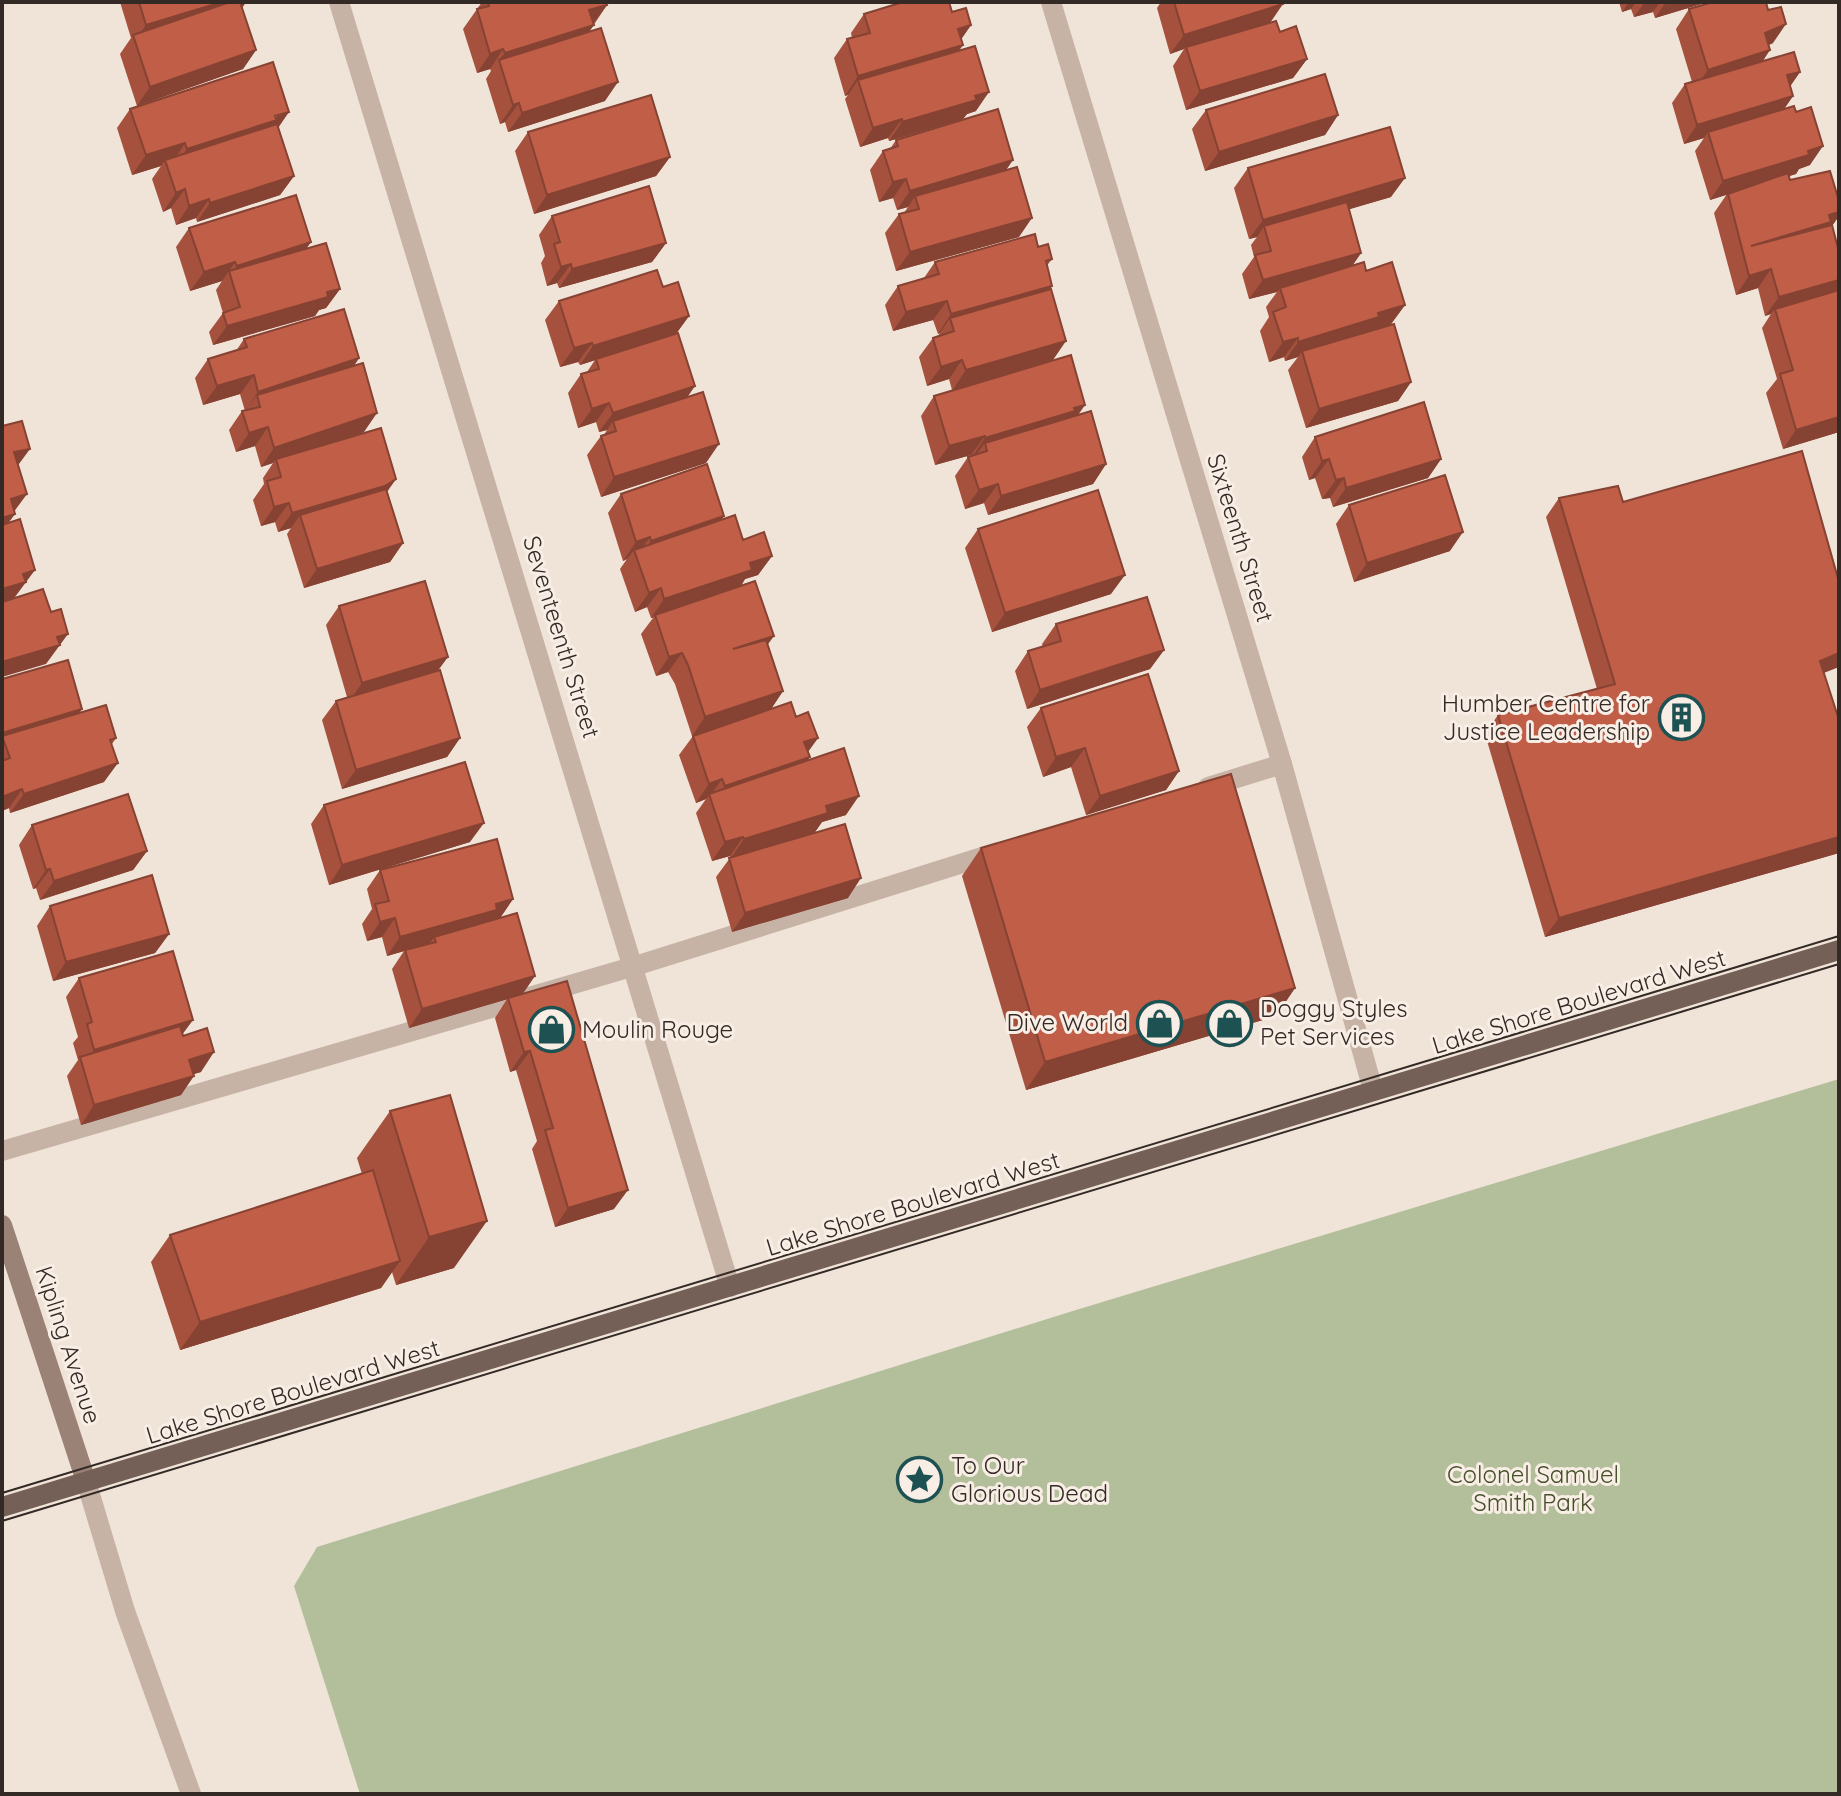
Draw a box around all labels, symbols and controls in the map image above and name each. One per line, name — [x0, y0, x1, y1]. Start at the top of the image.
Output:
street label: Sixteenth Street — [1201, 450, 1281, 625]
street label: Seventeenth Street — [517, 532, 607, 741]
place label: Humber Centre for Justice Leadership — [1442, 688, 1650, 746]
building icon: Humber Centre for Justice Leadership — [1657, 694, 1705, 742]
street label: Lake Shore Boulevard West — [1428, 942, 1729, 1060]
place label: Doggy Styles Pet Services — [1260, 993, 1407, 1051]
shop icon: Dive World — [1135, 999, 1183, 1047]
shop icon: Doggy Styles Pet Services — [1205, 999, 1253, 1047]
shop icon: Moulin Rouge — [527, 1006, 575, 1054]
place label: Dive World — [1007, 1007, 1128, 1037]
place label: Moulin Rouge — [582, 1014, 733, 1044]
street label: Lake Shore Boulevard West — [762, 1144, 1063, 1262]
street label: Kipling Avenue — [29, 1262, 109, 1427]
street label: Lake Shore Boulevard West — [142, 1332, 443, 1450]
place label: To Our Glorious Dead — [951, 1450, 1108, 1508]
place icon: To Our Glorious Dead — [896, 1456, 944, 1504]
park label: Colonel Samuel Smith Park — [1447, 1459, 1619, 1517]

